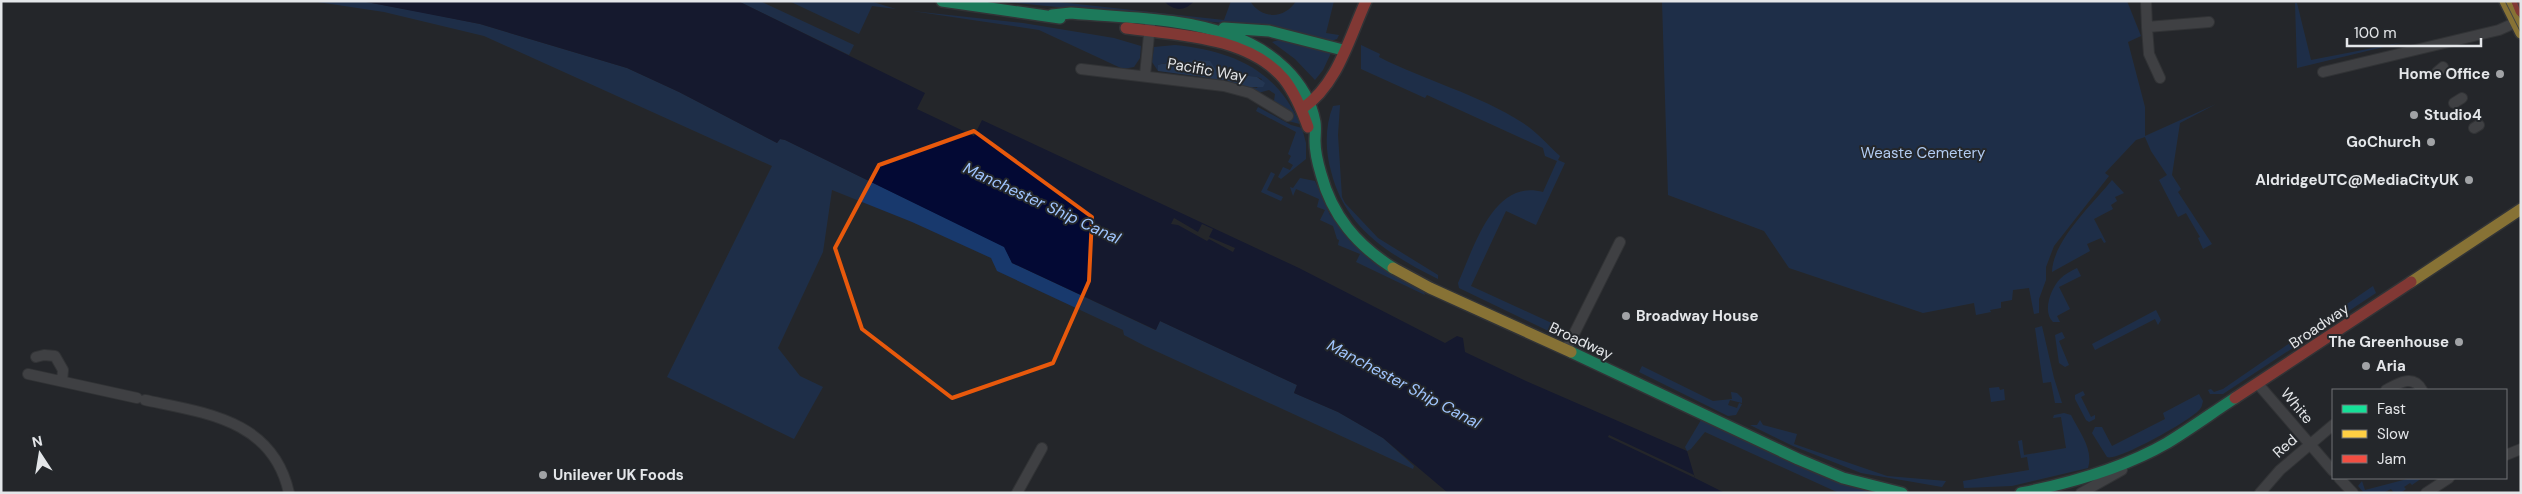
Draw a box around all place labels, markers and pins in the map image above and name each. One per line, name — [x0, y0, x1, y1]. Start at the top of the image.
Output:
place label: Home Office — [2399, 64, 2490, 84]
marker: Home Office — [2494, 68, 2506, 80]
place label: Studio4 — [2424, 105, 2482, 125]
marker: Studio4 — [2408, 109, 2420, 121]
place label: GoChurch — [2346, 132, 2421, 152]
marker: GoChurch — [2425, 136, 2437, 148]
place label: AldridgeUTC@MediaCityUK — [2255, 170, 2459, 190]
marker: AldridgeUTC@MediaCityUK — [2463, 174, 2475, 186]
place label: Broadway House — [1636, 306, 1758, 326]
marker: Broadway House — [1620, 310, 1632, 322]
place label: The Greenhouse — [2329, 332, 2449, 352]
marker: The Greenhouse — [2453, 336, 2465, 348]
place label: Aria — [2376, 356, 2406, 376]
marker: Aria — [2360, 360, 2372, 372]
place label: Unilever UK Foods — [553, 465, 684, 485]
marker: Unilever UK Foods — [537, 469, 549, 481]

